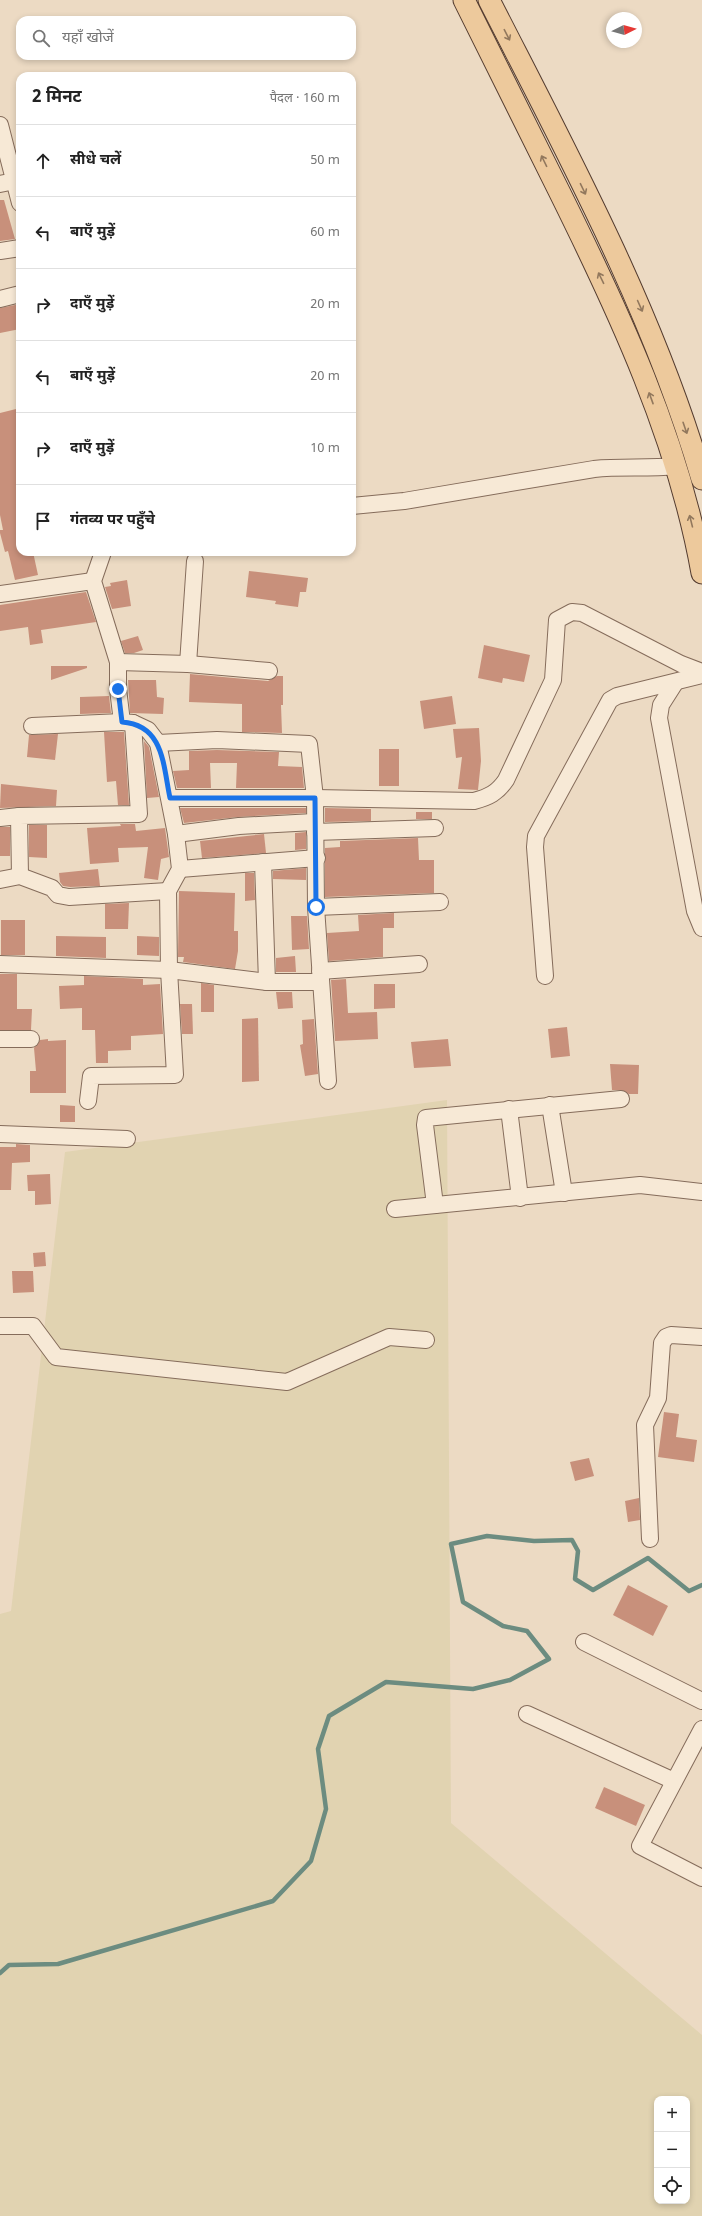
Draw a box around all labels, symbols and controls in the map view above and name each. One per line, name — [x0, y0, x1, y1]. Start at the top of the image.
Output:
north arrow — [606, 12, 642, 48]
search box — [16, 16, 356, 60]
icon: search — [30, 27, 52, 49]
one-way arrow — [503, 28, 511, 40]
text: यहाँ खोजें — [62, 29, 114, 48]
text: 2 मिनट — [32, 87, 82, 109]
text: पैदल · 160 m — [270, 90, 340, 107]
icon: ahead — [32, 150, 54, 172]
text: सीधे चलें — [70, 151, 121, 170]
text: 50 m — [310, 152, 340, 169]
one-way arrow — [540, 155, 547, 167]
one-way arrow — [580, 182, 587, 194]
icon: left — [32, 222, 54, 244]
text: बाएँ मुड़ें — [70, 223, 115, 242]
text: 60 m — [310, 224, 340, 241]
one-way arrow — [597, 272, 604, 284]
icon: right — [32, 294, 54, 316]
text: दाएँ मुड़ें — [70, 295, 114, 314]
text: 20 m — [310, 296, 340, 313]
one-way arrow — [636, 299, 644, 311]
icon: left — [32, 366, 54, 388]
text: बाएँ मुड़ें — [70, 367, 115, 386]
text: 20 m — [310, 368, 340, 385]
one-way arrow — [646, 392, 654, 404]
one-way arrow — [682, 421, 690, 433]
icon: right — [32, 438, 54, 460]
text: दाएँ मुड़ें — [70, 439, 114, 458]
text: 10 m — [310, 440, 340, 457]
icon: arrive — [32, 510, 54, 532]
text: गंतव्य पर पहुँचे — [70, 511, 155, 530]
one-way arrow — [686, 515, 694, 528]
route end — [109, 680, 127, 698]
route start — [307, 898, 325, 916]
map controls — [654, 2096, 690, 2204]
button: + — [654, 2096, 690, 2132]
button: − — [654, 2132, 690, 2168]
button: locate — [654, 2168, 690, 2204]

